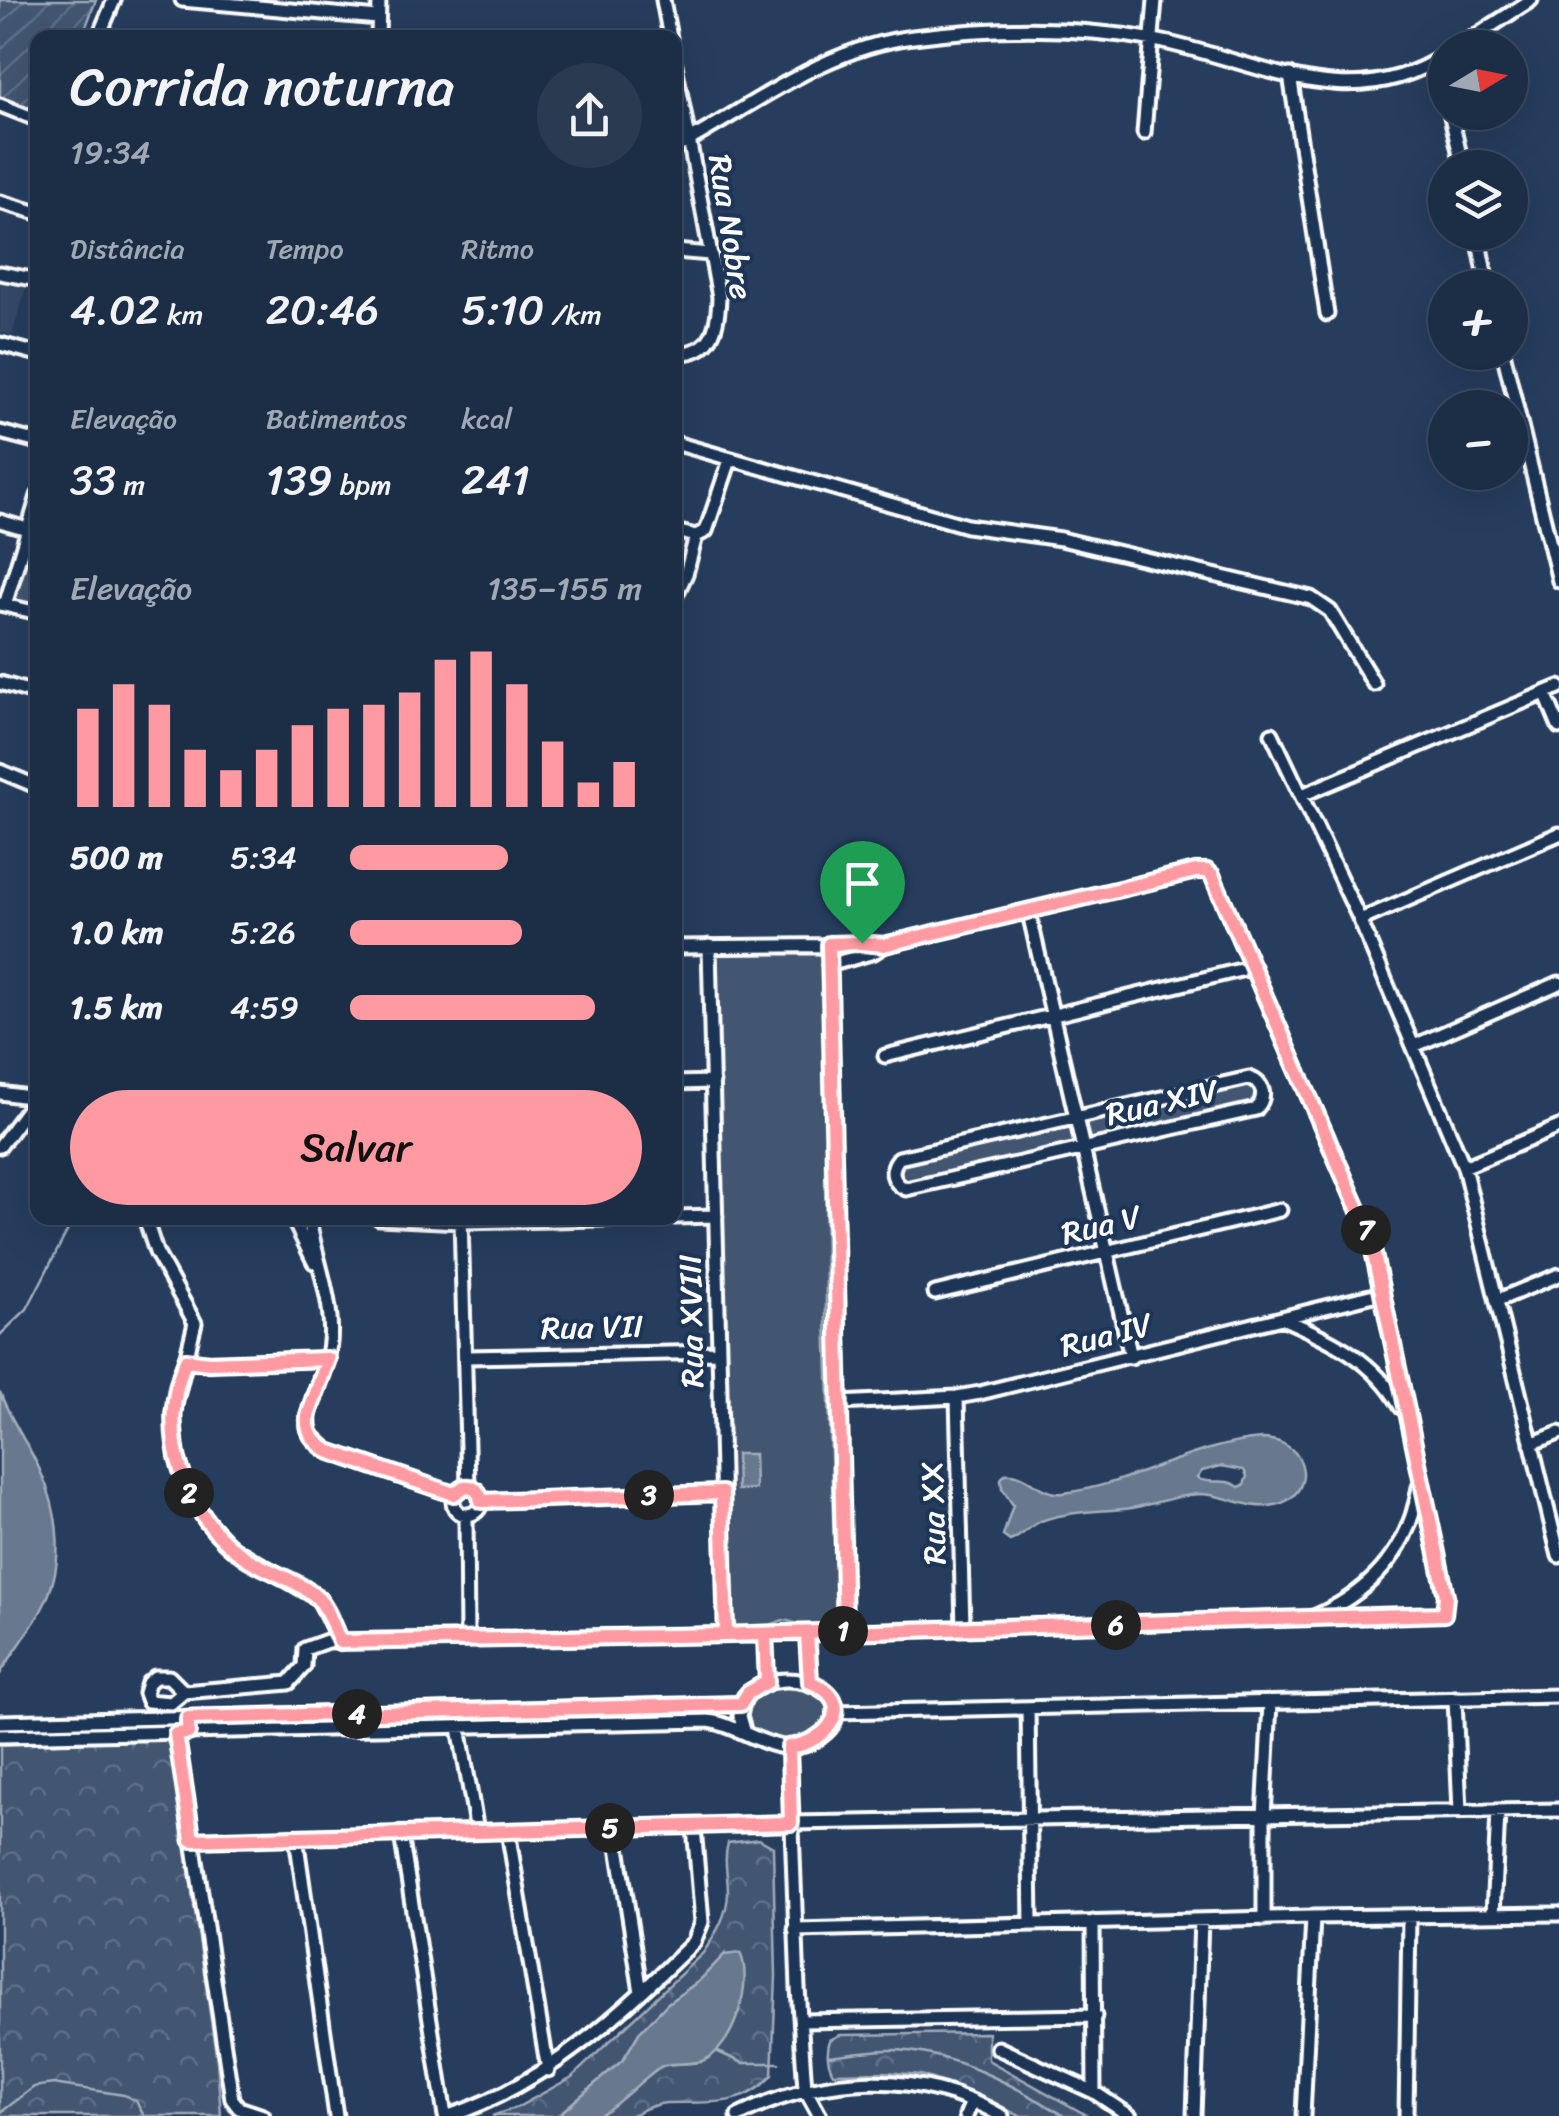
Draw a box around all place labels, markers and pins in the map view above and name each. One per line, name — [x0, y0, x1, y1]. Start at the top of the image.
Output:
pin — [820, 841, 905, 944]
pin: 7 — [1341, 1205, 1391, 1255]
pin: 2 — [164, 1468, 214, 1518]
pin: 3 — [624, 1470, 674, 1520]
pin: 6 — [1091, 1600, 1141, 1650]
pin: 1 — [818, 1606, 868, 1656]
pin: 4 — [332, 1689, 382, 1739]
pin: 5 — [585, 1803, 635, 1853]

